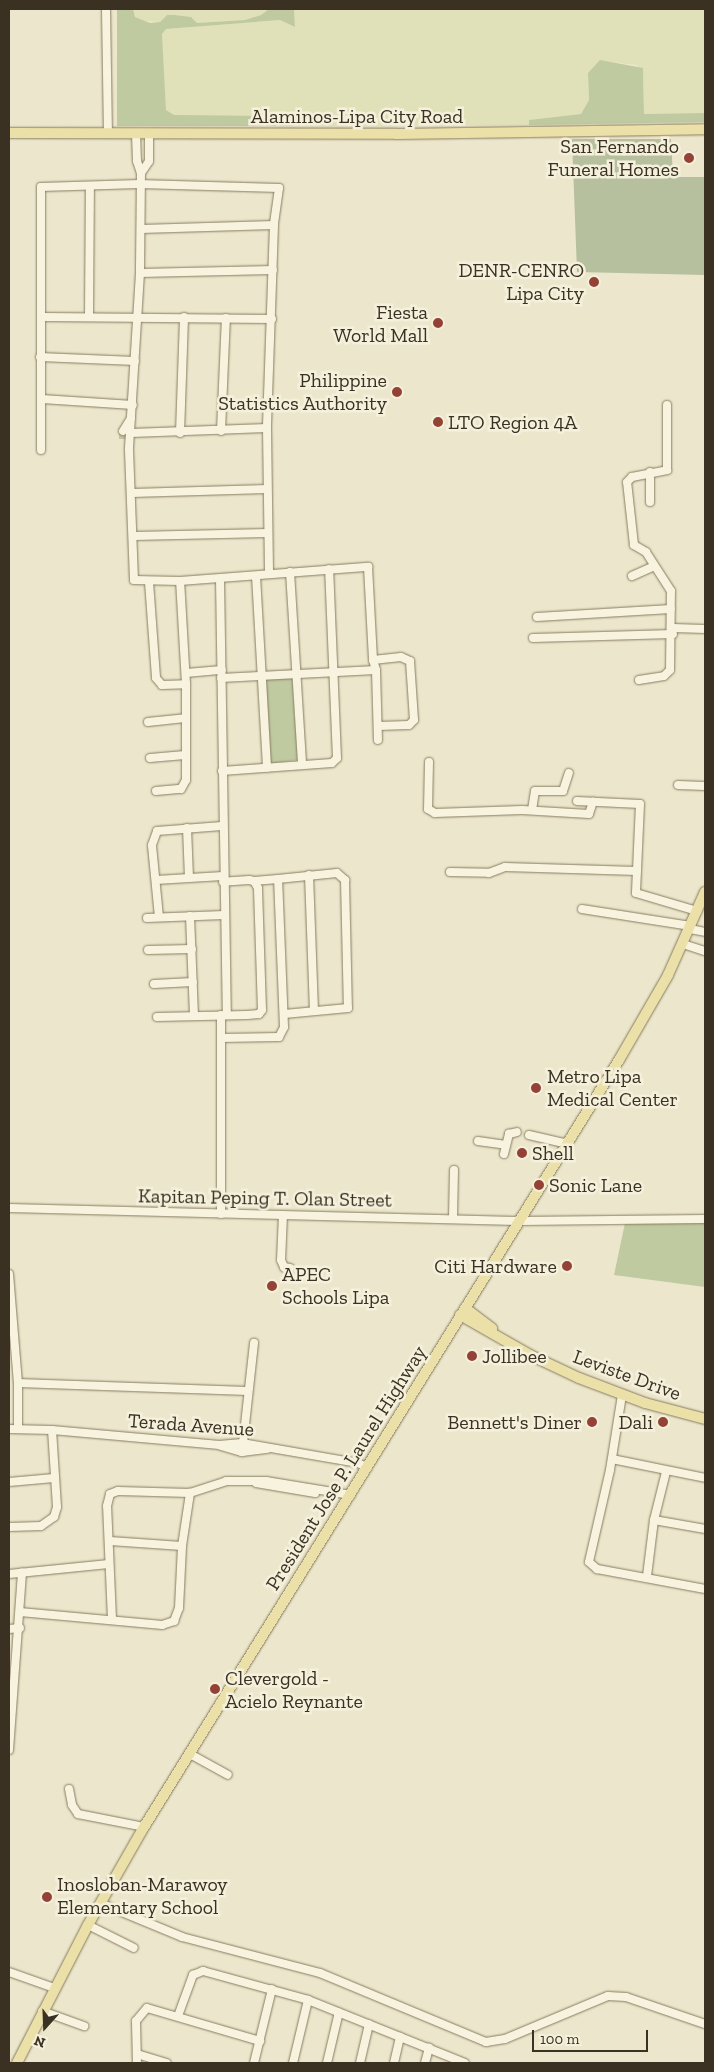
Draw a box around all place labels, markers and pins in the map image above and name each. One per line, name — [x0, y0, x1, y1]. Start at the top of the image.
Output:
place label: San Fernando Funeral Homes — [548, 134, 679, 181]
marker: San Fernando Funeral Homes — [683, 152, 695, 164]
place label: DENR-CENRO Lipa City — [458, 258, 584, 305]
marker: DENR-CENRO Lipa City — [588, 276, 600, 288]
place label: Fiesta World Mall — [333, 300, 428, 347]
marker: Fiesta World Mall — [432, 317, 444, 329]
place label: Philippine Statistics Authority — [218, 369, 387, 416]
marker: Philippine Statistics Authority — [391, 386, 403, 398]
place label: LTO Region 4A — [448, 410, 577, 434]
marker: LTO Region 4A — [432, 416, 444, 428]
place label: Metro Lipa Medical Center — [547, 1064, 678, 1111]
marker: Metro Lipa Medical Center — [529, 1081, 543, 1095]
place label: Shell — [532, 1141, 574, 1165]
marker: Shell — [516, 1147, 528, 1159]
place label: Sonic Lane — [549, 1173, 642, 1197]
marker: Sonic Lane — [533, 1179, 545, 1191]
place label: Citi Hardware — [434, 1254, 557, 1278]
marker: Citi Hardware — [561, 1260, 573, 1272]
place label: APEC Schools Lipa — [282, 1262, 389, 1309]
marker: APEC Schools Lipa — [266, 1280, 278, 1292]
place label: Jollibee — [482, 1344, 547, 1368]
marker: Jollibee — [466, 1350, 478, 1362]
place label: Bennett's Diner — [447, 1410, 582, 1434]
place label: Dali — [618, 1410, 653, 1434]
marker: Bennett's Diner — [586, 1416, 598, 1428]
marker: Dali — [657, 1416, 669, 1428]
place label: Clevergold - Acielo Reynante — [225, 1666, 363, 1713]
marker: Clevergold - Acielo Reynante — [209, 1683, 221, 1695]
place label: Inosloban-Marawoy Elementary School — [57, 1873, 228, 1920]
marker: Inosloban-Marawoy Elementary School — [41, 1891, 53, 1903]

